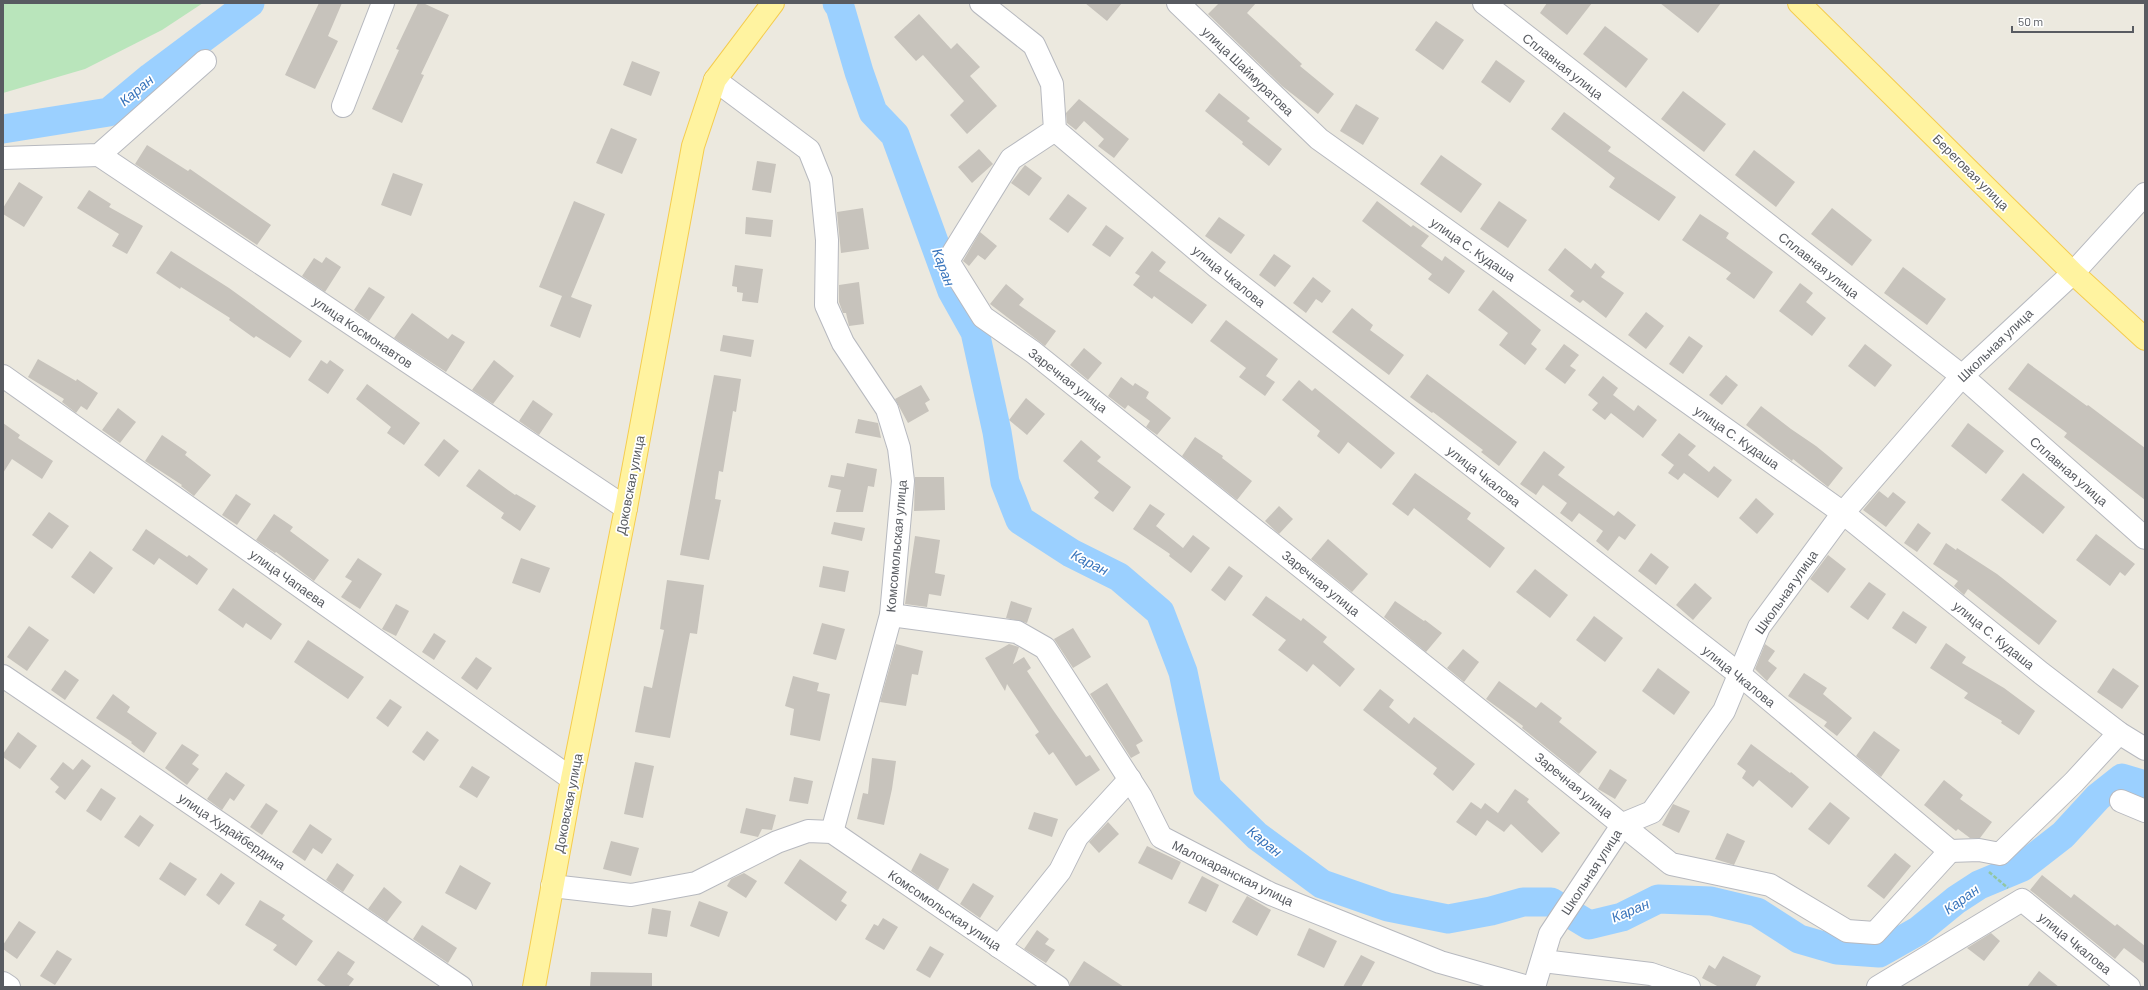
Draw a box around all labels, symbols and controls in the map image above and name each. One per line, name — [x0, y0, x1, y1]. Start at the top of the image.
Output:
scale bar — [2012, 8, 2133, 34]
text: 50 m — [2018, 14, 2043, 28]
street label: улица Шаймуратова — [1199, 23, 1298, 119]
street label: Сплавная улица — [1519, 30, 1607, 103]
water label: Каран — [115, 71, 157, 109]
street label: Береговая улица — [1930, 131, 2013, 214]
street label: улица С. Кудаша — [1427, 214, 1519, 285]
street label: Сплавная улица — [1775, 229, 1863, 302]
street label: улица Чкалова — [1189, 242, 1269, 311]
water label: Каран — [929, 246, 959, 289]
street label: улица Космонавтов — [310, 293, 416, 371]
street label: Школьная улица — [1954, 304, 2037, 385]
street label: Заречная улица — [1025, 344, 1111, 416]
street label: улица С. Кудаша — [1691, 402, 1783, 473]
street label: Доковская улица — [613, 433, 648, 536]
street label: Сплавная улица — [2027, 433, 2112, 510]
street label: улица Чкалова — [1444, 442, 1525, 510]
street label: Комсомольская улица — [882, 478, 910, 613]
water label: Каран — [1069, 545, 1112, 579]
street label: улица Чапаева — [247, 546, 330, 611]
street label: Школьная улица — [1751, 546, 1821, 637]
street label: Заречная улица — [1279, 547, 1364, 620]
street label: улица С. Кудаша — [1950, 597, 2039, 673]
street label: улица Чкалова — [1699, 642, 1779, 711]
street label: Заречная улица — [1532, 749, 1617, 822]
street label: Доковская улица — [551, 751, 586, 854]
street label: улица Худайбердина — [175, 789, 289, 873]
water label: Каран — [1244, 822, 1286, 860]
street label: Школьная улица — [1557, 826, 1625, 918]
street label: Малокаранская улица — [1170, 837, 1297, 910]
street label: Комсомольская улица — [885, 866, 1005, 954]
water label: Каран — [1940, 880, 1982, 917]
water label: Каран — [1609, 894, 1652, 926]
street label: улица Чкалова — [2035, 909, 2115, 978]

